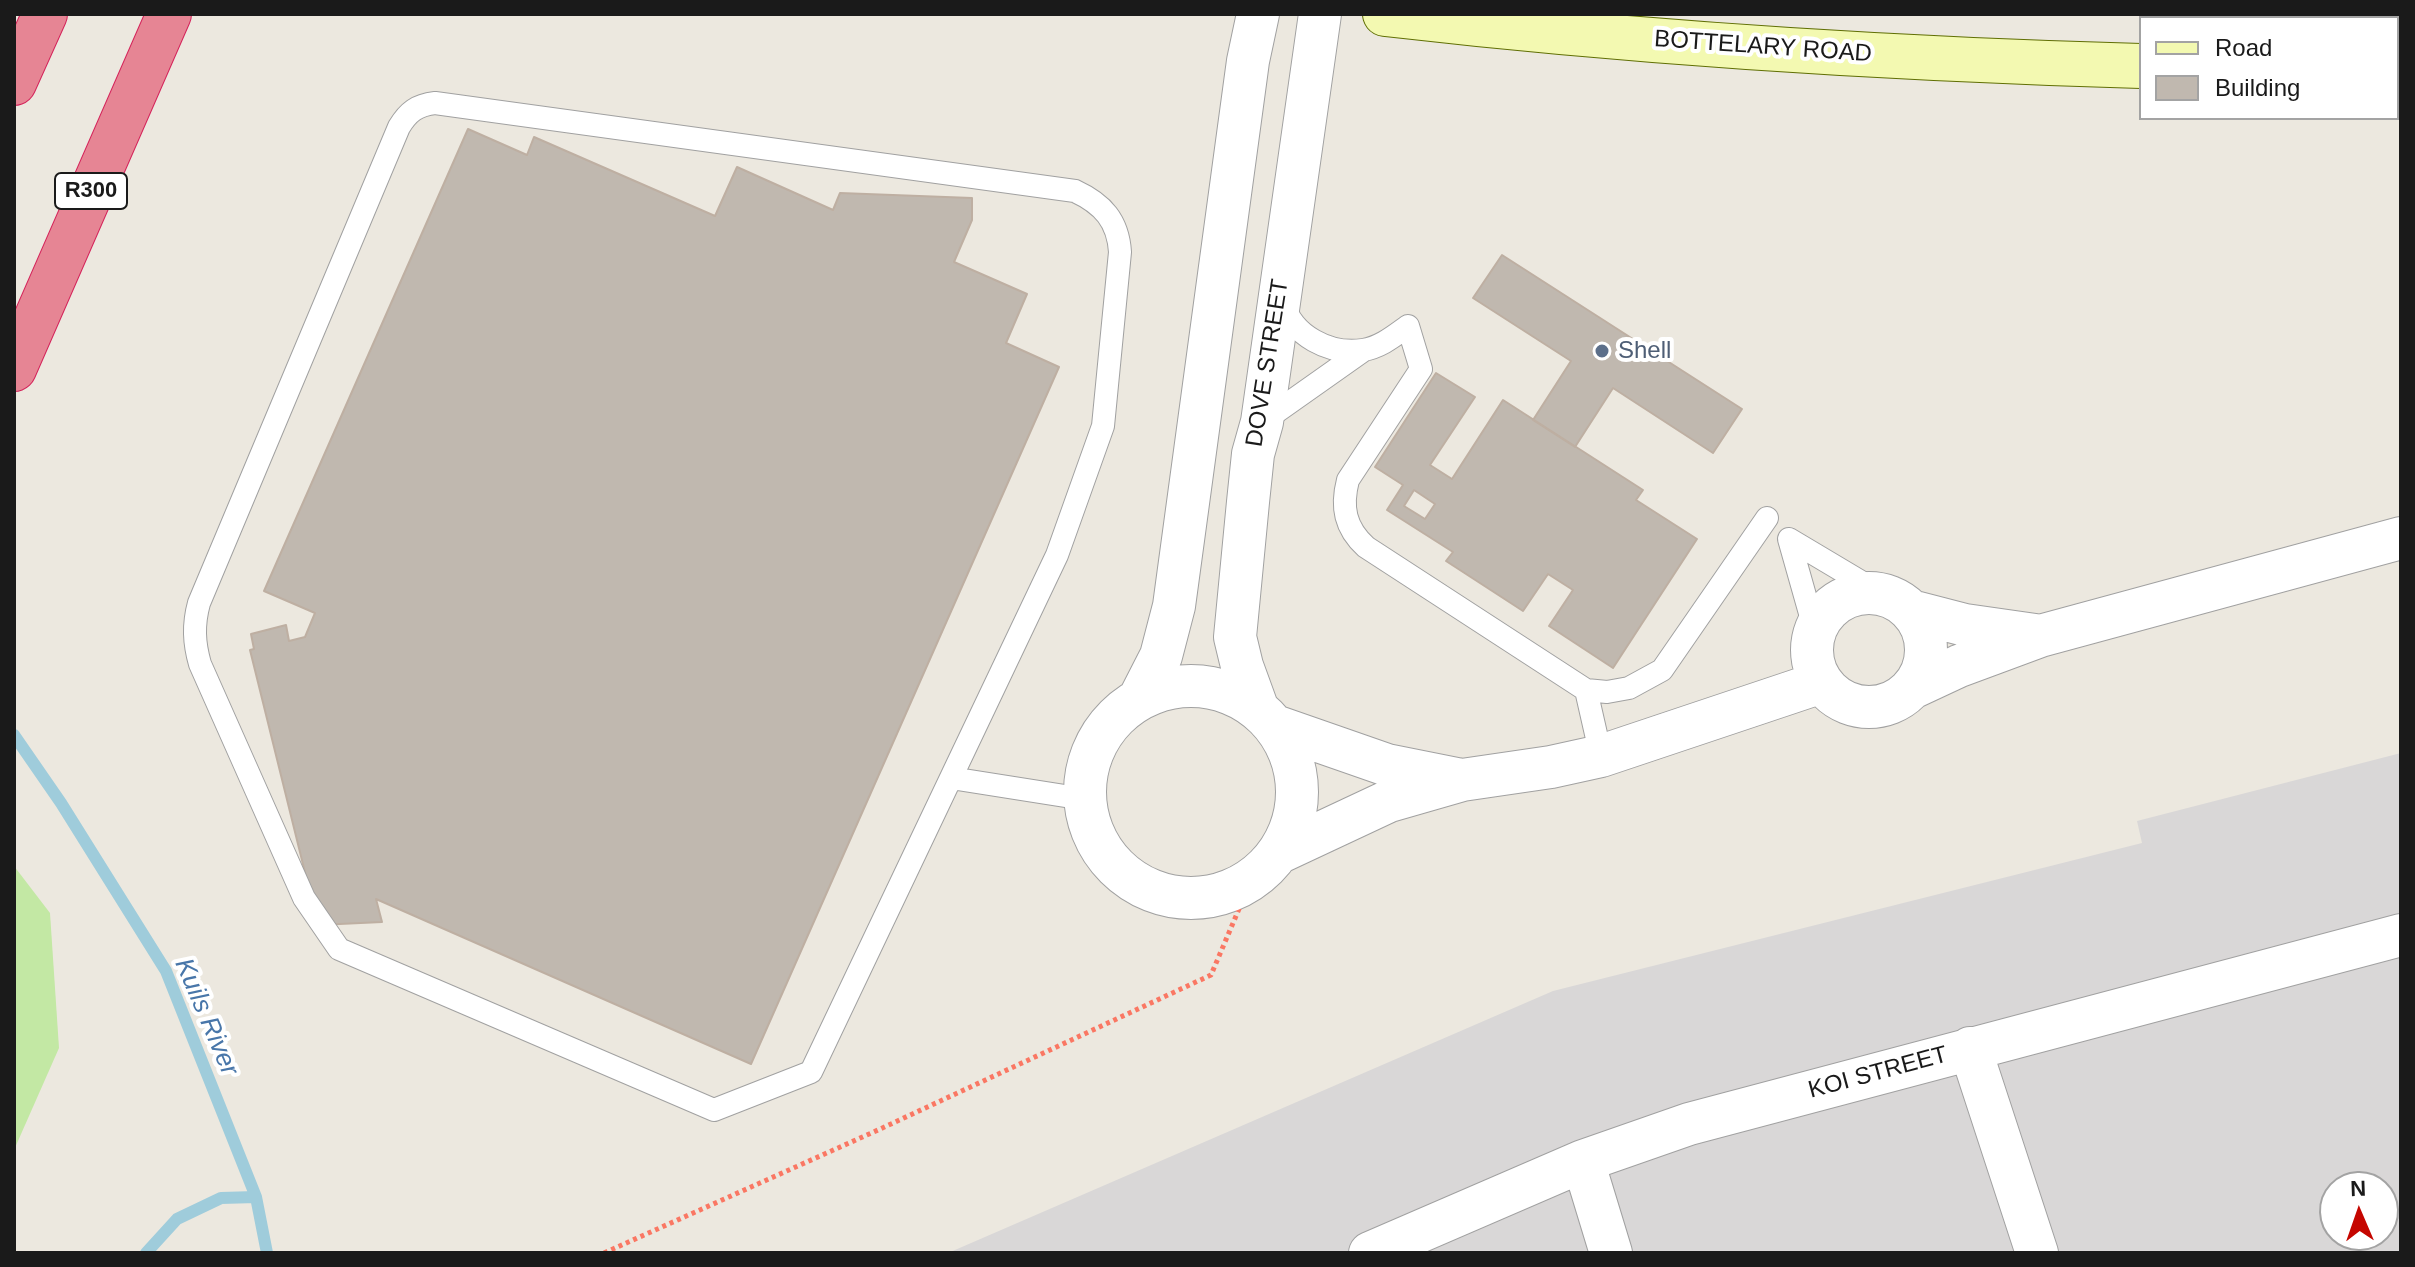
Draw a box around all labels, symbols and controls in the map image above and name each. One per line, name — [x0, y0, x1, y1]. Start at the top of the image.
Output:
legend — [2139, 16, 2399, 120]
street label: BOTTELARY ROAD — [1653, 25, 1873, 69]
text: Road — [2215, 34, 2272, 61]
text: Building — [2215, 74, 2300, 101]
road number: R300 — [55, 173, 127, 209]
street label: DOVE STREET — [1241, 277, 1295, 449]
place label: Shell — [1618, 337, 1671, 365]
marker: Shell — [1593, 342, 1611, 360]
water label: Kuils River — [167, 954, 245, 1080]
street label: KOI STREET — [1805, 1041, 1951, 1105]
north arrow — [2319, 1171, 2399, 1251]
text: N — [2350, 1176, 2367, 1201]

